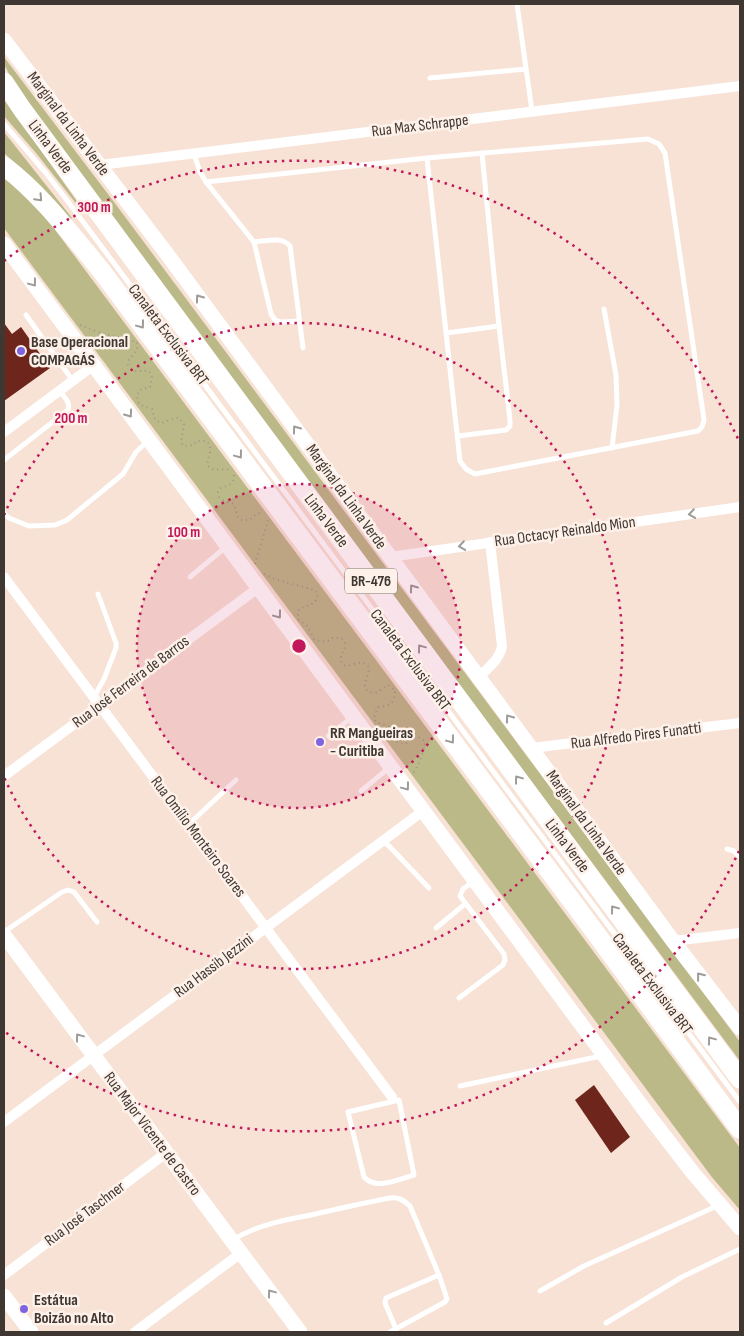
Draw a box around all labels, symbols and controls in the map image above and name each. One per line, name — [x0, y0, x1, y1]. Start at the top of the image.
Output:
street label: Marginal da Linha Verde — [23, 68, 113, 180]
street label: Rua Max Schrappe — [371, 111, 469, 141]
street label: Linha Verde — [24, 117, 76, 177]
one-way arrow — [34, 193, 43, 202]
text: 300 m — [77, 198, 111, 217]
one-way arrow — [27, 277, 36, 287]
street label: Canaleta Exclusiva BRT — [124, 281, 213, 390]
one-way arrow — [196, 294, 205, 304]
one-way arrow — [136, 319, 144, 328]
place label: Base Operacional COMPAGÁS — [31, 333, 128, 370]
marker: Base Operacional COMPAGÁS — [15, 345, 27, 357]
one-way arrow — [124, 408, 132, 417]
text: 200 m — [54, 409, 88, 428]
one-way arrow — [293, 425, 302, 435]
street label: Marginal da Linha Verde — [302, 441, 390, 553]
one-way arrow — [233, 449, 241, 458]
street label: Linha Verde — [300, 491, 352, 551]
one-way arrow — [688, 508, 696, 519]
street label: Rua Octacyr Reinaldo Mion — [493, 513, 637, 551]
text: 100 m — [168, 523, 200, 542]
one-way arrow — [457, 541, 466, 551]
road number: BR-476 — [345, 568, 397, 594]
one-way arrow — [410, 584, 419, 594]
street label: Canaleta Exclusiva BRT — [366, 606, 455, 715]
one-way arrow — [272, 609, 281, 619]
street label: Rua José Ferreira de Barros — [69, 632, 193, 732]
centre of rings — [290, 637, 308, 655]
one-way arrow — [418, 644, 427, 654]
one-way arrow — [506, 714, 515, 724]
street label: Rua Alfredo Pires Funatti — [570, 719, 702, 753]
place label: RR Mangueiras - Curitiba — [330, 724, 413, 761]
one-way arrow — [445, 734, 454, 744]
marker: RR Mangueiras - Curitiba — [314, 736, 326, 748]
street label: Marginal da Linha Verde — [542, 767, 630, 879]
street label: Rua Omílio Monteiro Soares — [146, 773, 250, 901]
one-way arrow — [515, 776, 523, 785]
one-way arrow — [400, 781, 409, 791]
street label: Linha Verde — [541, 816, 593, 876]
one-way arrow — [611, 905, 620, 915]
street label: Rua Hassib Jezzini — [171, 930, 257, 1002]
street label: Canaleta Exclusiva BRT — [608, 930, 697, 1039]
one-way arrow — [696, 972, 705, 981]
one-way arrow — [77, 1034, 85, 1043]
one-way arrow — [708, 1036, 717, 1046]
street label: Rua Major Vicente de Castro — [99, 1069, 205, 1199]
street label: Rua José Taschner — [41, 1177, 129, 1250]
one-way arrow — [268, 1290, 276, 1299]
place label: Estátua Boizão no Alto — [34, 1291, 114, 1328]
marker: Estátua Boizão no Alto — [18, 1303, 30, 1315]

